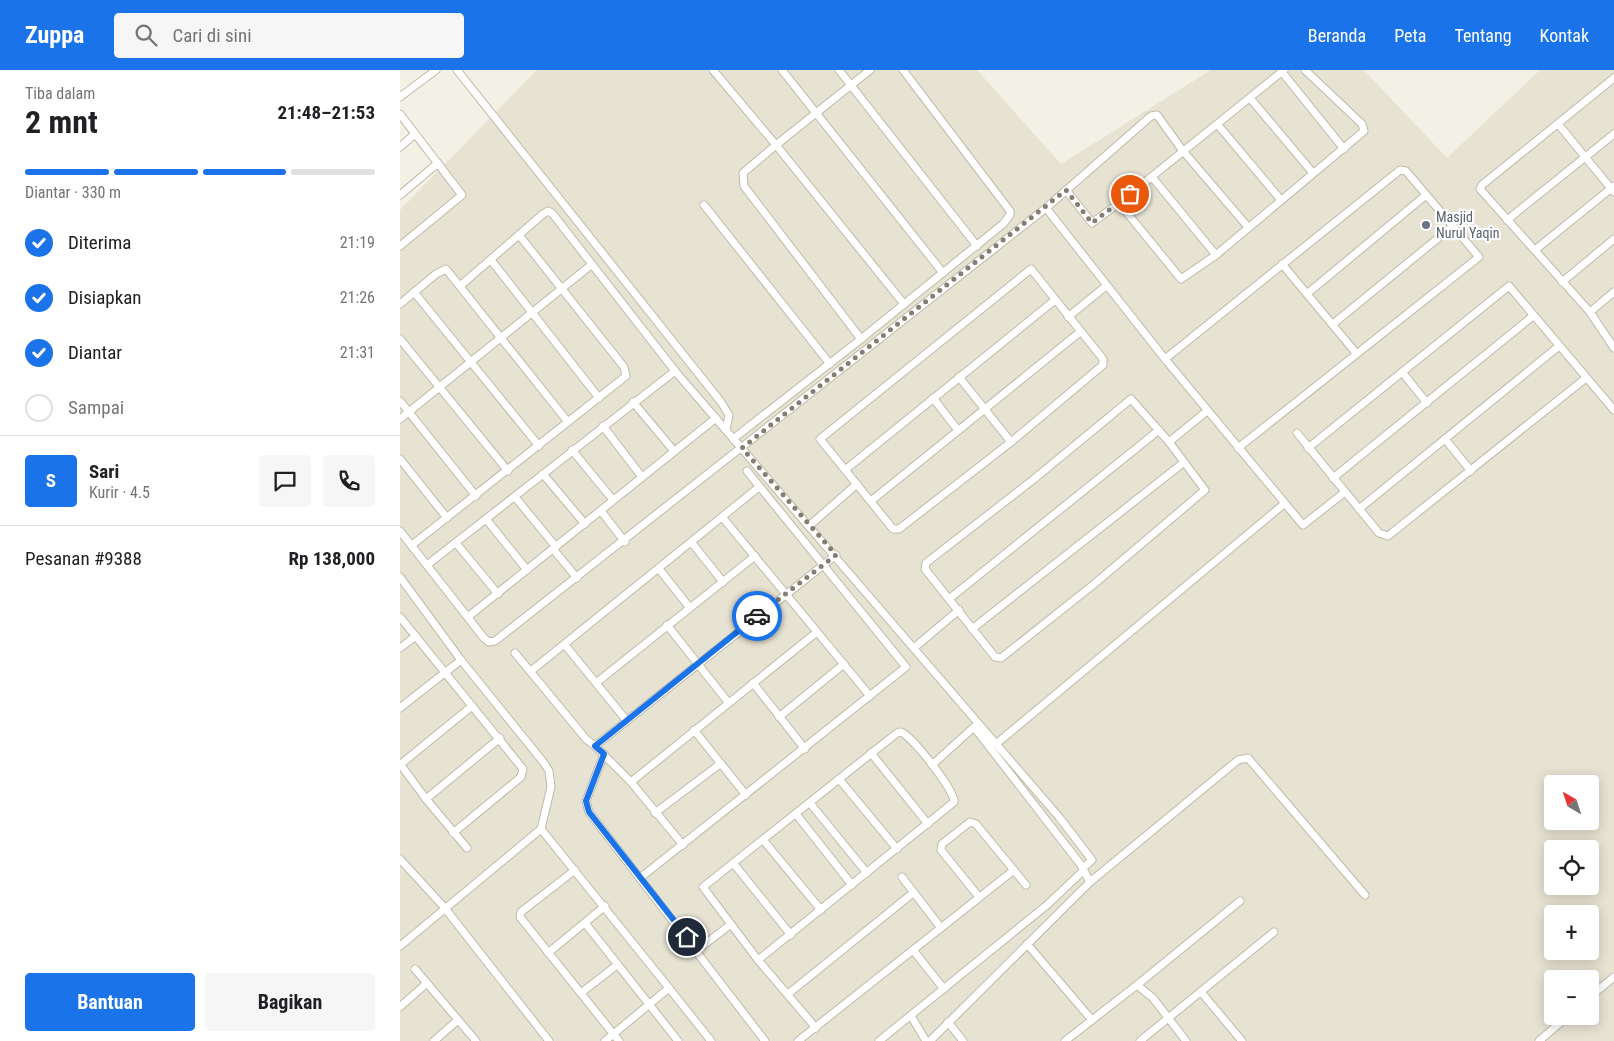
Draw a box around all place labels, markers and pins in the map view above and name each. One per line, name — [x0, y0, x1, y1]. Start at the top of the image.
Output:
pin — [1109, 173, 1151, 215]
place label: Masjid Nurul Yaqin — [1436, 209, 1499, 241]
marker: Masjid Nurul Yaqin — [1420, 219, 1432, 231]
pin — [666, 916, 708, 958]

